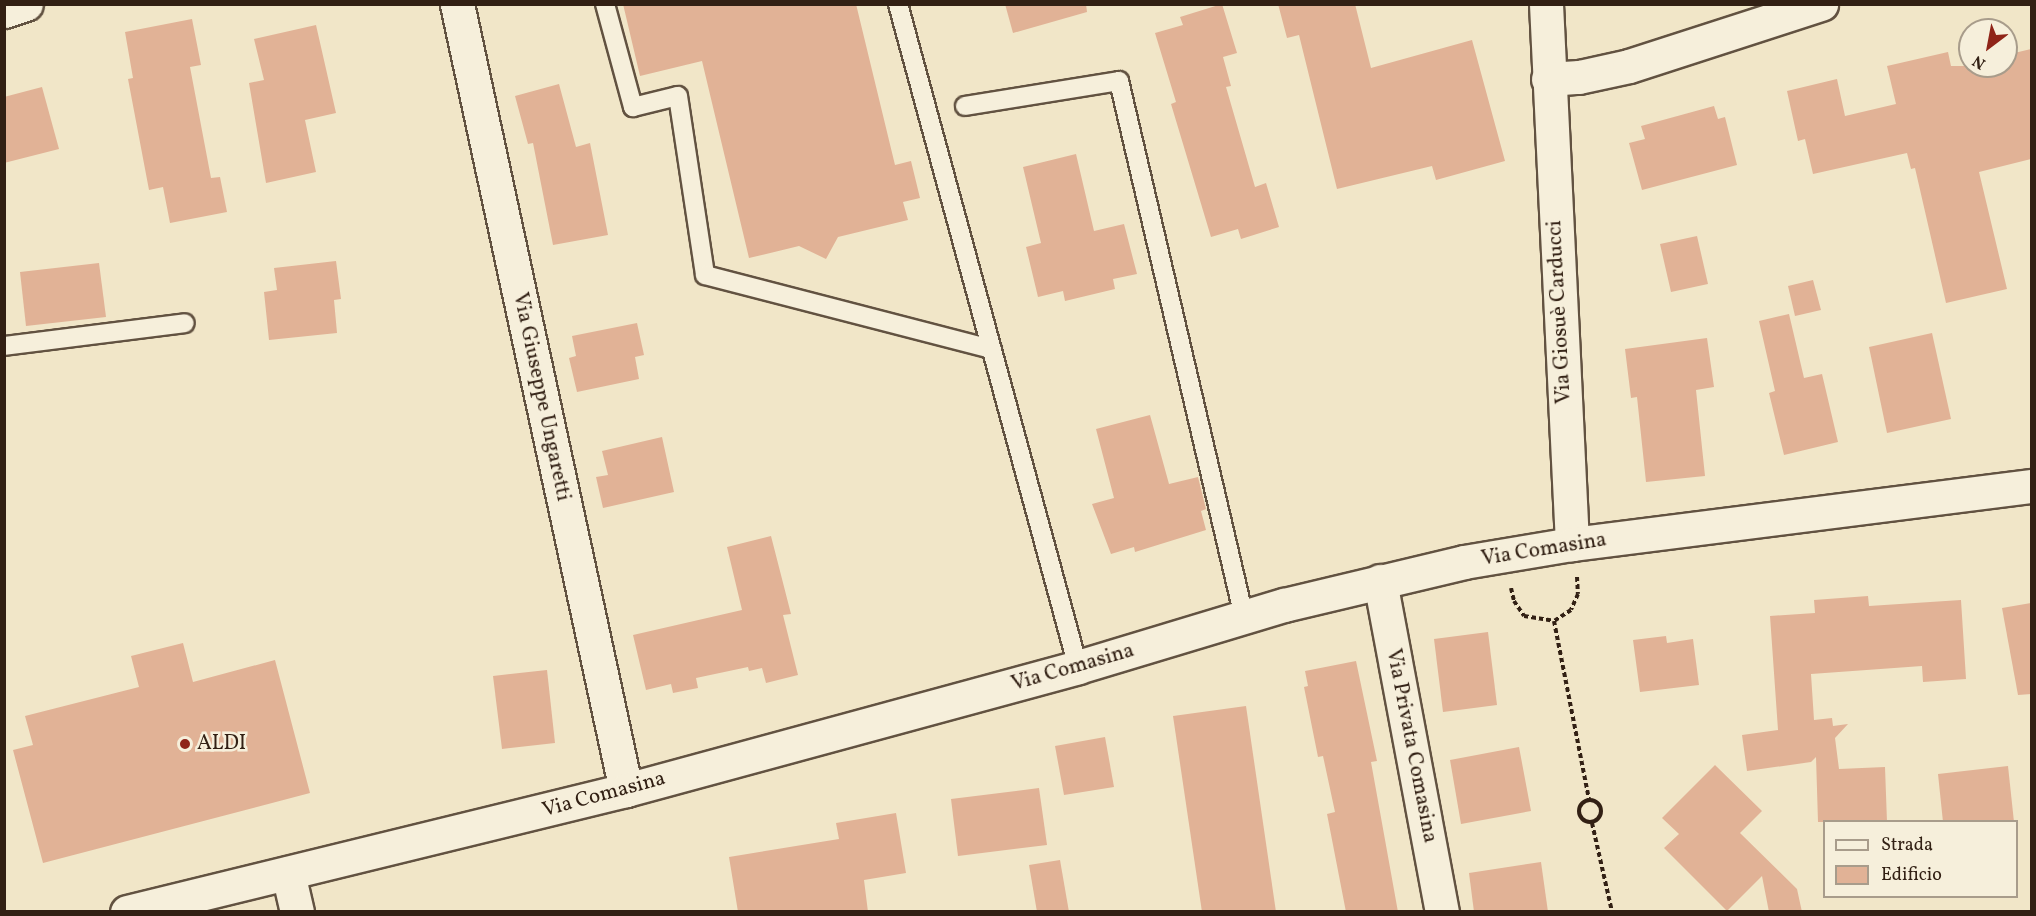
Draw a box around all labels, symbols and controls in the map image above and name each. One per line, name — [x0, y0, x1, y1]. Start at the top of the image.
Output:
north arrow — [1958, 18, 2018, 78]
text: N — [1969, 49, 1990, 74]
street label: Via Giosuè Carducci — [1543, 220, 1577, 404]
street label: Via Giuseppe Ungaretti — [507, 290, 575, 504]
street label: Via Comasina — [1480, 528, 1608, 572]
street label: Via Comasina — [1009, 638, 1137, 698]
street label: Via Privata Comasina — [1380, 647, 1442, 845]
place label: ALDI — [197, 731, 246, 757]
marker: ALDI — [178, 737, 192, 751]
street label: Via Comasina — [540, 766, 668, 824]
legend — [1823, 820, 2018, 898]
text: Strada — [1881, 833, 1933, 858]
text: Edificio — [1881, 863, 1942, 888]

